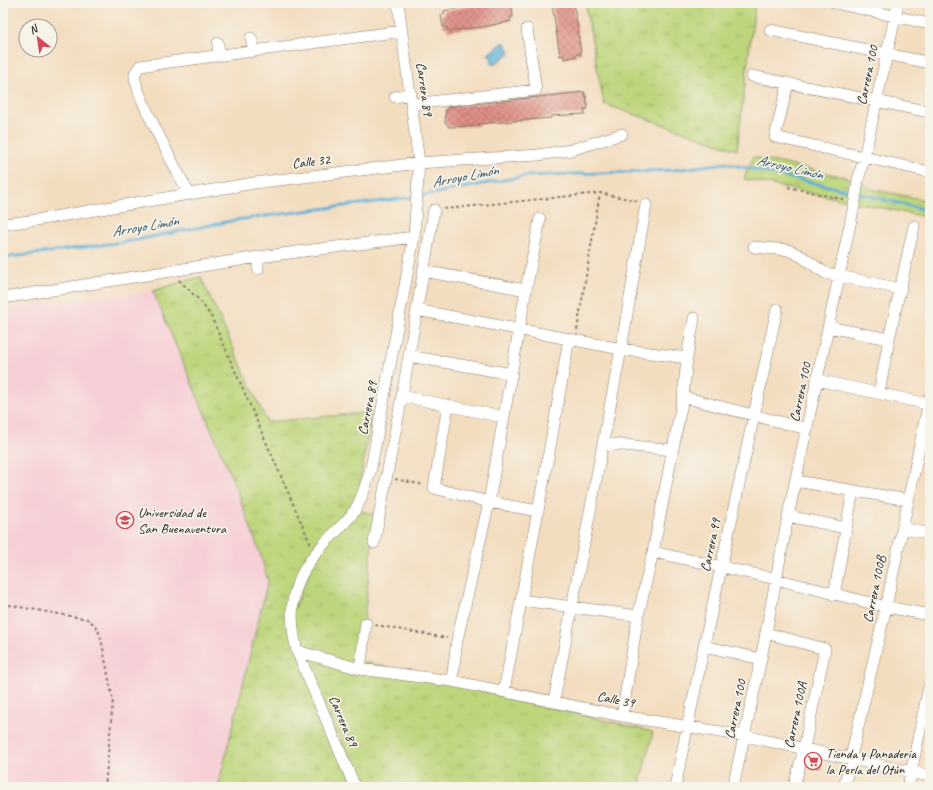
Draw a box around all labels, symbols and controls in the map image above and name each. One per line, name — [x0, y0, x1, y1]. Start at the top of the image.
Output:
north arrow — [18, 18, 58, 58]
text: N — [27, 20, 41, 37]
street label: Carrera 100 — [853, 42, 882, 106]
street label: Carrera 89 — [412, 61, 437, 119]
street label: Calle 32 — [291, 151, 333, 172]
water label: Arroyo Limón — [755, 151, 826, 185]
water label: Arroyo Limón — [430, 161, 501, 192]
water label: Arroyo Limón — [110, 211, 181, 242]
street label: Carrera 100 — [786, 359, 815, 423]
street label: Carrera 89 — [354, 378, 381, 436]
place label: Universidad de San Buenaventura — [138, 504, 227, 537]
school or university icon: Universidad de San Buenaventura — [115, 510, 135, 530]
street label: Carrera 99 — [697, 515, 725, 573]
street label: Carrera 100B — [859, 553, 890, 624]
street label: Carrera 100 — [721, 676, 750, 740]
street label: Carrera 100A — [780, 679, 811, 750]
street label: Calle 39 — [596, 688, 638, 712]
street label: Carrera 89 — [325, 693, 363, 751]
place label: Tienda y Panaderia la Perla del Otún — [826, 745, 917, 778]
supermarket icon: Tienda y Panaderia la Perla del Otún — [803, 751, 823, 771]

